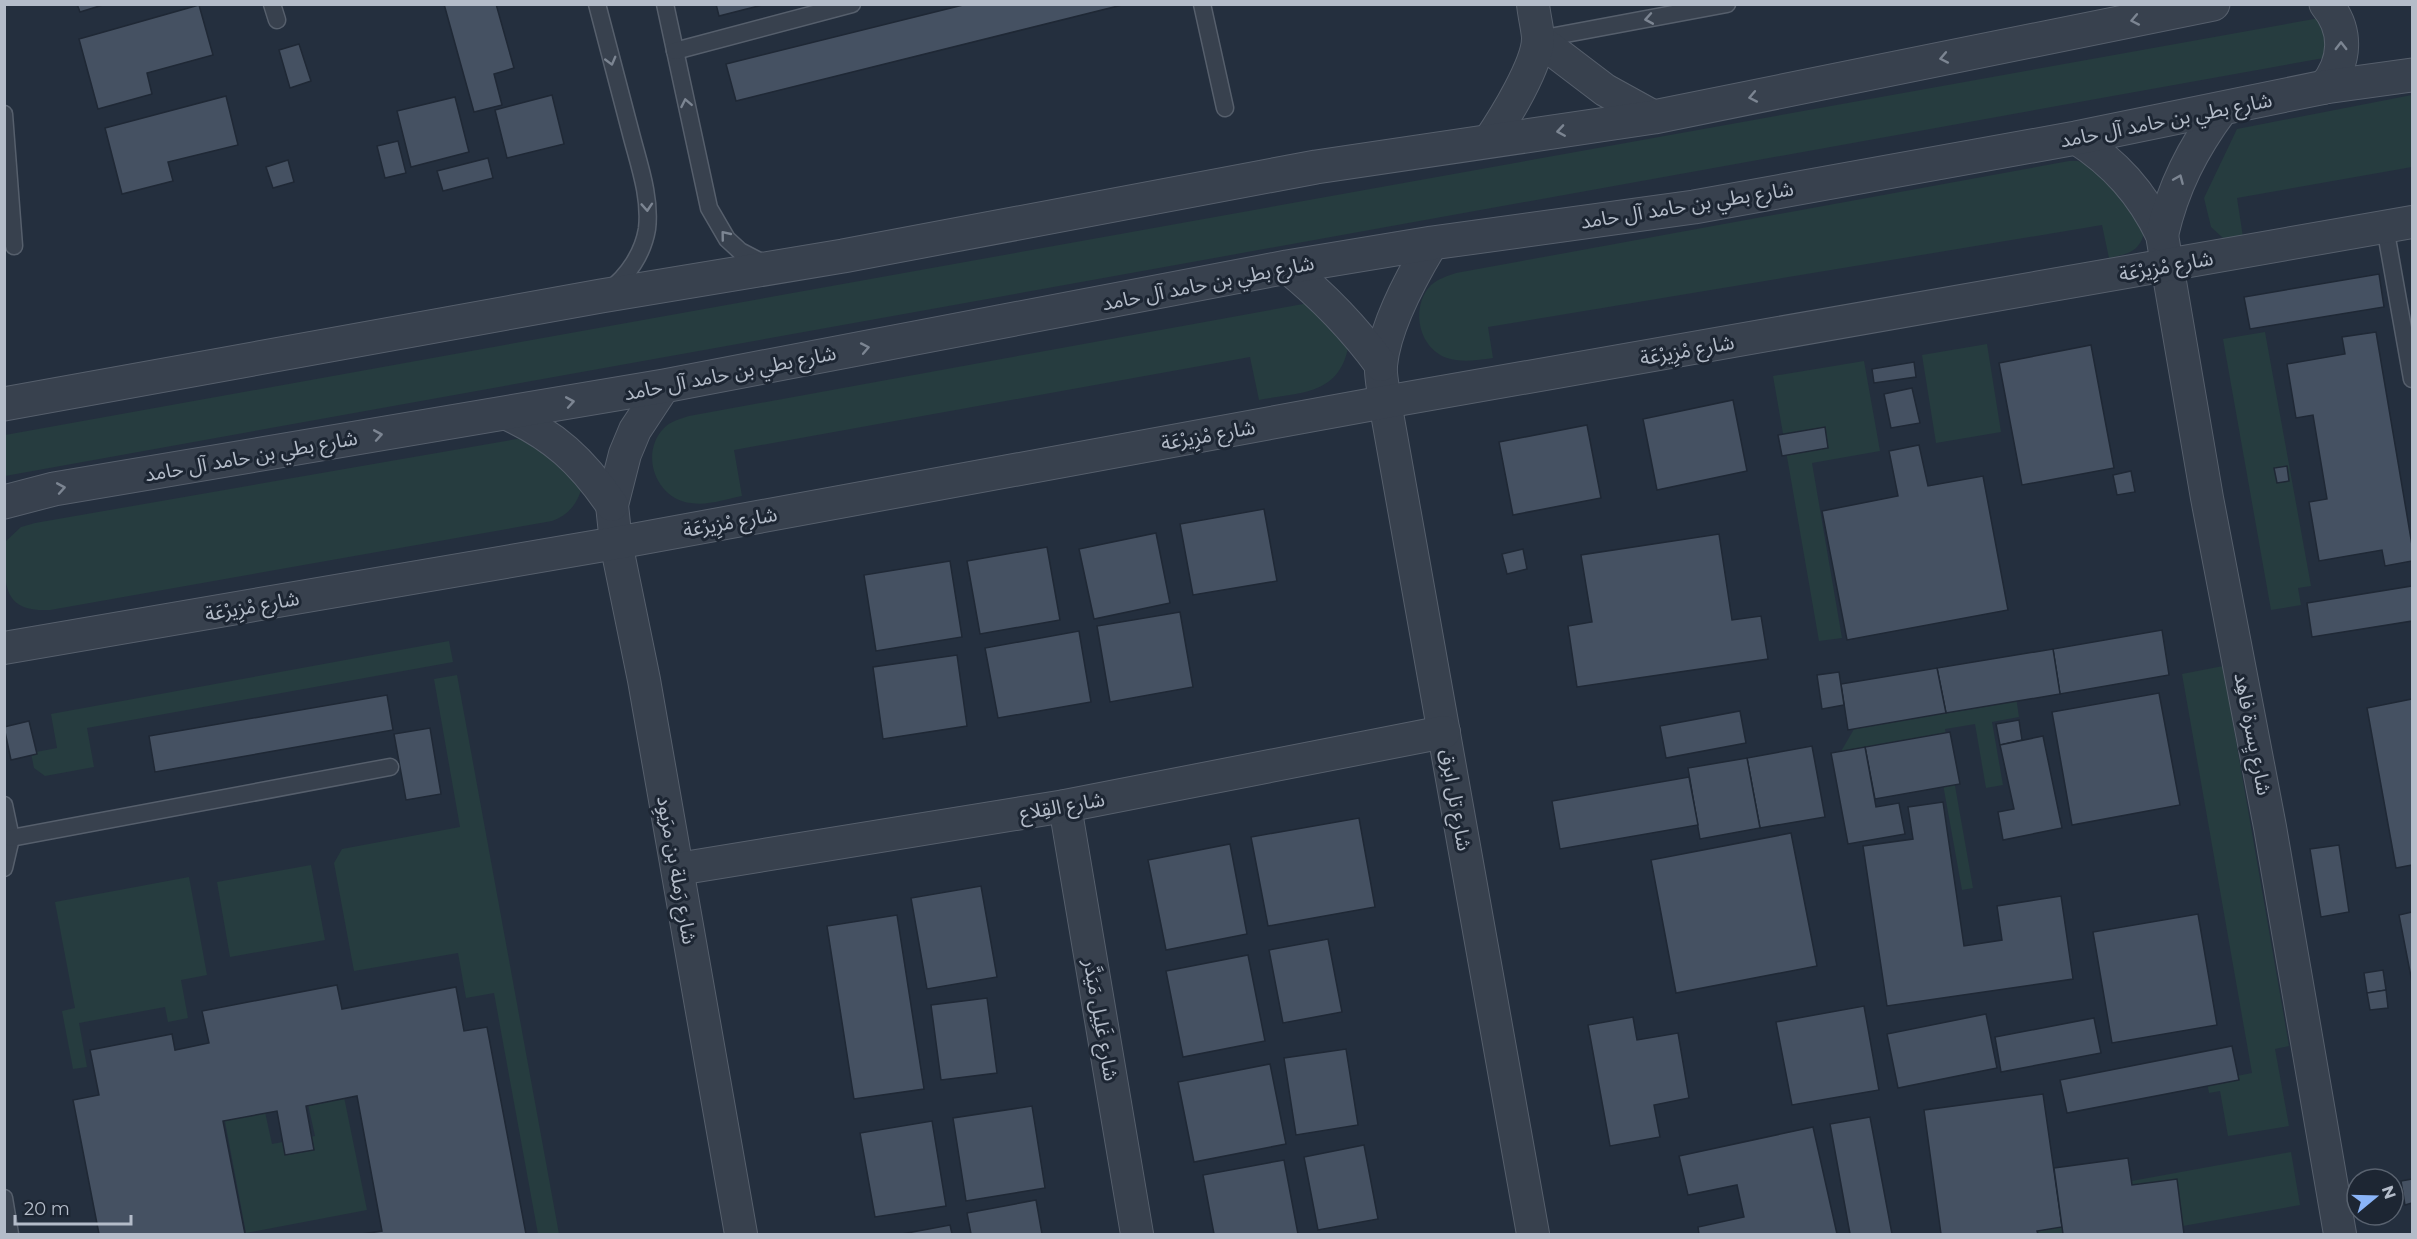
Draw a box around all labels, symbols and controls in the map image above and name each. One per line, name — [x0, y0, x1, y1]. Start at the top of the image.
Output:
one-way arrow — [1644, 12, 1654, 25]
one-way arrow — [2130, 13, 2140, 26]
one-way arrow — [2335, 41, 2347, 50]
one-way arrow — [1939, 51, 1949, 64]
one-way arrow — [604, 56, 617, 66]
street label: شارع بطي بن حامد آل حامد — [2058, 88, 2275, 156]
one-way arrow — [1748, 90, 1758, 103]
one-way arrow — [680, 99, 693, 109]
one-way arrow — [1556, 124, 1565, 136]
one-way arrow — [2172, 175, 2184, 186]
street label: شارع بطي بن حامد آل حامد — [1579, 176, 1796, 237]
one-way arrow — [640, 202, 653, 212]
one-way arrow — [721, 231, 732, 242]
street label: شارع مْزِيرْعَة — [2117, 246, 2216, 289]
street label: شارع بطي بن حامد آل حامد — [1100, 251, 1317, 319]
street label: شارع مْزِيرْعَة — [1638, 330, 1737, 373]
street label: شارع بطي بن حامد آل حامد — [622, 341, 839, 409]
one-way arrow — [860, 342, 870, 355]
one-way arrow — [565, 396, 575, 409]
street label: شارع مْزِيرْعَة — [1159, 415, 1258, 458]
street label: شارع بطي بن حامد آل حامد — [143, 425, 360, 490]
one-way arrow — [373, 429, 383, 441]
one-way arrow — [56, 482, 66, 495]
street label: شارع مْزِيرْعَة — [681, 502, 780, 545]
street label: شارع مْزِيرْعَة — [203, 586, 302, 629]
street label: شارع يِسرة فاهِد — [2226, 671, 2277, 798]
street label: شارع تل ابرق — [1432, 747, 1477, 853]
street label: شارع القِلاع — [1017, 787, 1107, 828]
street label: شارع رَملة بن مرَيوِد — [648, 794, 702, 947]
street label: شارع غَلِيل مَيَدَّر — [1075, 956, 1124, 1083]
north arrow — [2345, 1167, 2405, 1227]
text: N — [2378, 1183, 2400, 1201]
scale bar — [15, 1188, 130, 1226]
text: 20 m — [24, 1198, 70, 1220]

